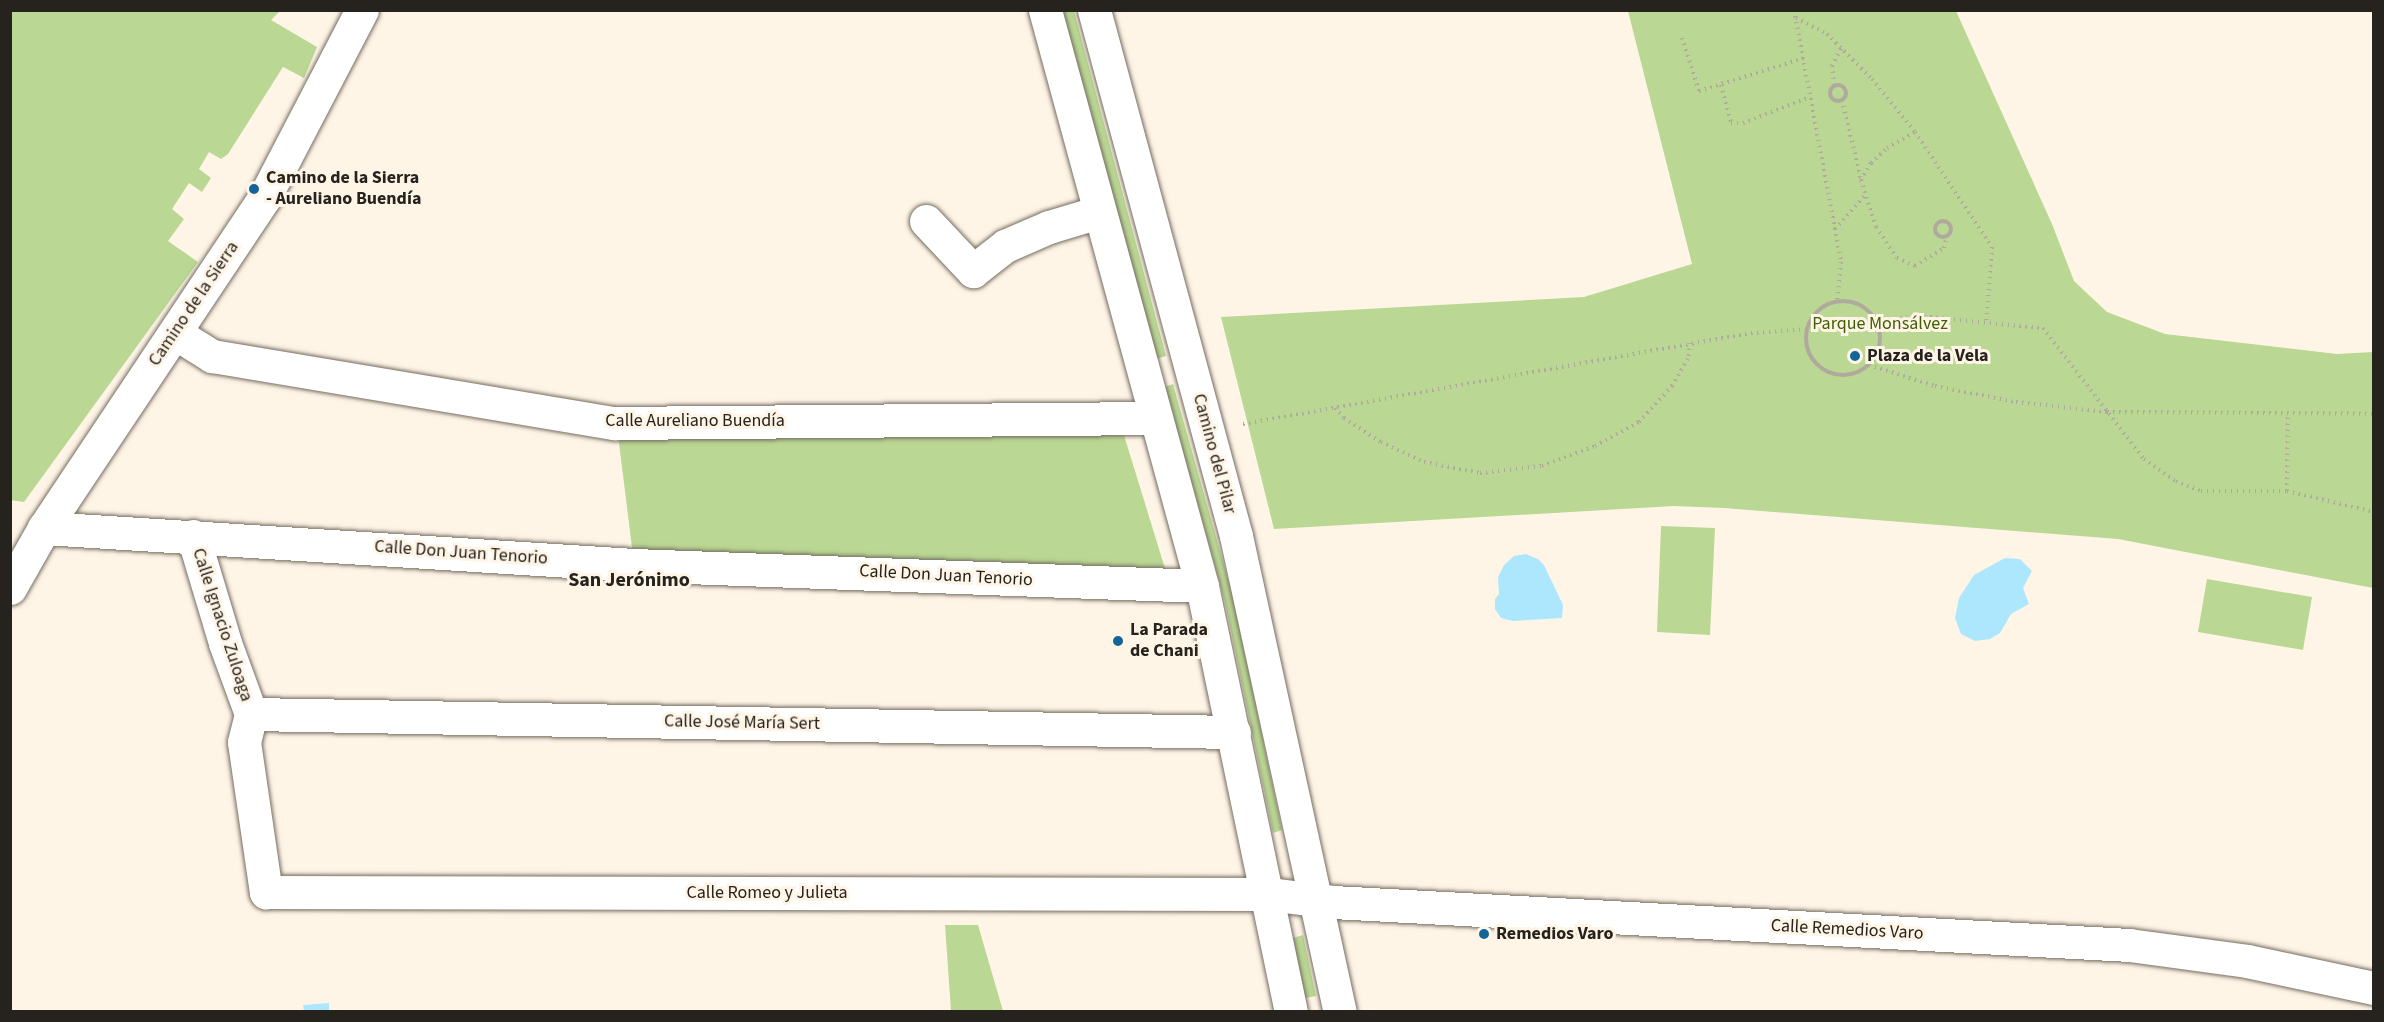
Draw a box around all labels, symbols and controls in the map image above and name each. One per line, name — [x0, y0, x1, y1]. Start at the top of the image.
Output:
place label: Camino de la Sierra - Aureliano Buendía — [266, 168, 421, 210]
marker: Camino de la Sierra - Aureliano Buendía — [247, 182, 261, 196]
street label: Camino de la Sierra — [144, 238, 244, 370]
park label: Parque Monsálvez — [1812, 313, 1948, 335]
place label: Plaza de la Vela — [1867, 345, 1989, 367]
marker: Plaza de la Vela — [1848, 349, 1862, 363]
street label: Camino del Pilar — [1188, 392, 1240, 516]
street label: Calle Aureliano Buendía — [605, 410, 785, 432]
street label: Calle Don Juan Tenorio — [374, 536, 548, 570]
street label: Calle Ignacio Zuloaga — [187, 546, 257, 704]
street label: Calle Don Juan Tenorio — [859, 561, 1033, 591]
district label: San Jerónimo — [568, 568, 690, 592]
place label: La Parada de Chani — [1130, 620, 1208, 662]
marker: La Parada de Chani — [1111, 634, 1125, 648]
street label: Calle José María Sert — [664, 711, 820, 735]
street label: Calle Romeo y Julieta — [686, 882, 848, 904]
street label: Calle Remedios Varo — [1770, 915, 1924, 945]
place label: Remedios Varo — [1496, 923, 1614, 945]
marker: Remedios Varo — [1477, 927, 1491, 941]

